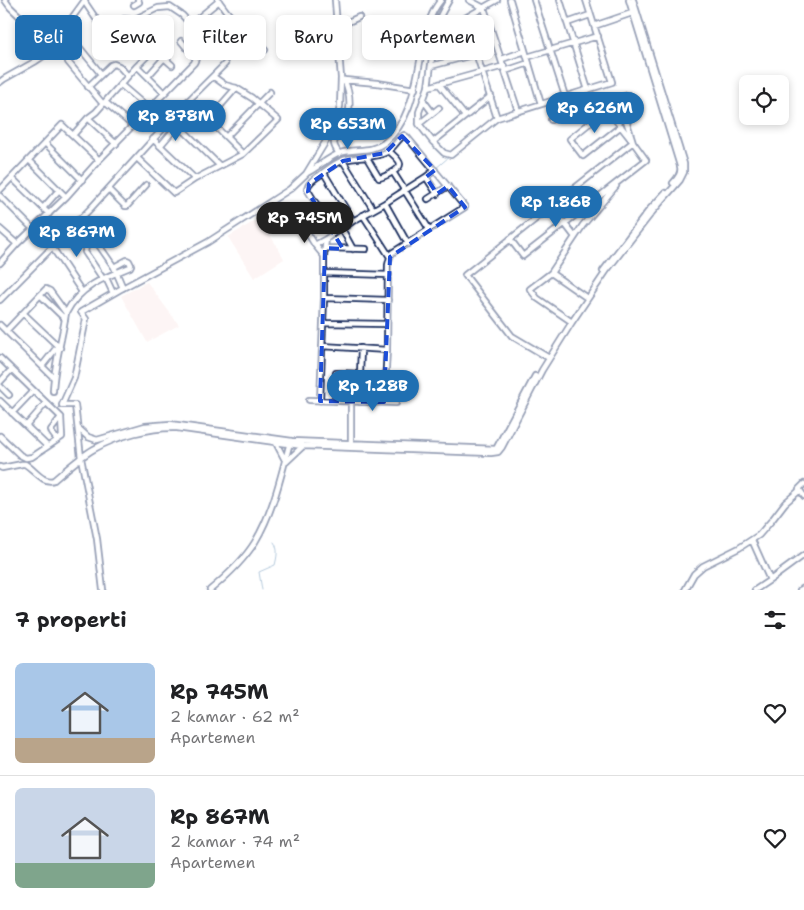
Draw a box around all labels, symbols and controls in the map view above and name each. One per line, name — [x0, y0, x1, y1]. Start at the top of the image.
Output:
chip: Beli — [15, 15, 82, 60]
chip: Sewa — [92, 15, 174, 60]
chip: Filter — [184, 15, 266, 60]
chip: Baru — [276, 15, 352, 60]
chip: Apartemen — [362, 15, 494, 60]
map controls — [739, 75, 789, 125]
button: locate — [739, 75, 789, 125]
pin: Rp 626M — [549, 92, 641, 134]
text: Rp 626M — [557, 97, 633, 118]
pin: Rp 878M — [130, 100, 222, 142]
text: Rp 878M — [138, 105, 214, 126]
pin: Rp 653M — [302, 108, 394, 150]
text: Rp 653M — [310, 113, 386, 134]
pin: Rp 1.86B — [504, 186, 608, 228]
text: Rp 1.86B — [521, 191, 591, 212]
pin: Rp 745M — [259, 202, 351, 244]
text: Rp 745M — [267, 207, 343, 228]
pin: Rp 867M — [31, 216, 123, 258]
text: Rp 867M — [39, 221, 115, 242]
pin: Rp 1.28B — [321, 370, 425, 412]
text: Rp 1.28B — [338, 375, 408, 396]
text: 7 properti — [15, 606, 127, 634]
icon: filters — [761, 606, 789, 634]
text: Rp 745M — [170, 678, 268, 706]
icon: home — [55, 683, 115, 743]
icon: heart — [761, 699, 789, 727]
text: 2 kamar · 62 m² — [170, 706, 300, 727]
text: Apartemen — [170, 727, 255, 748]
text: Rp 867M — [170, 803, 269, 831]
icon: home — [55, 808, 115, 868]
icon: heart — [761, 824, 789, 852]
text: 2 kamar · 74 m² — [170, 831, 300, 852]
text: Apartemen — [170, 852, 255, 873]

